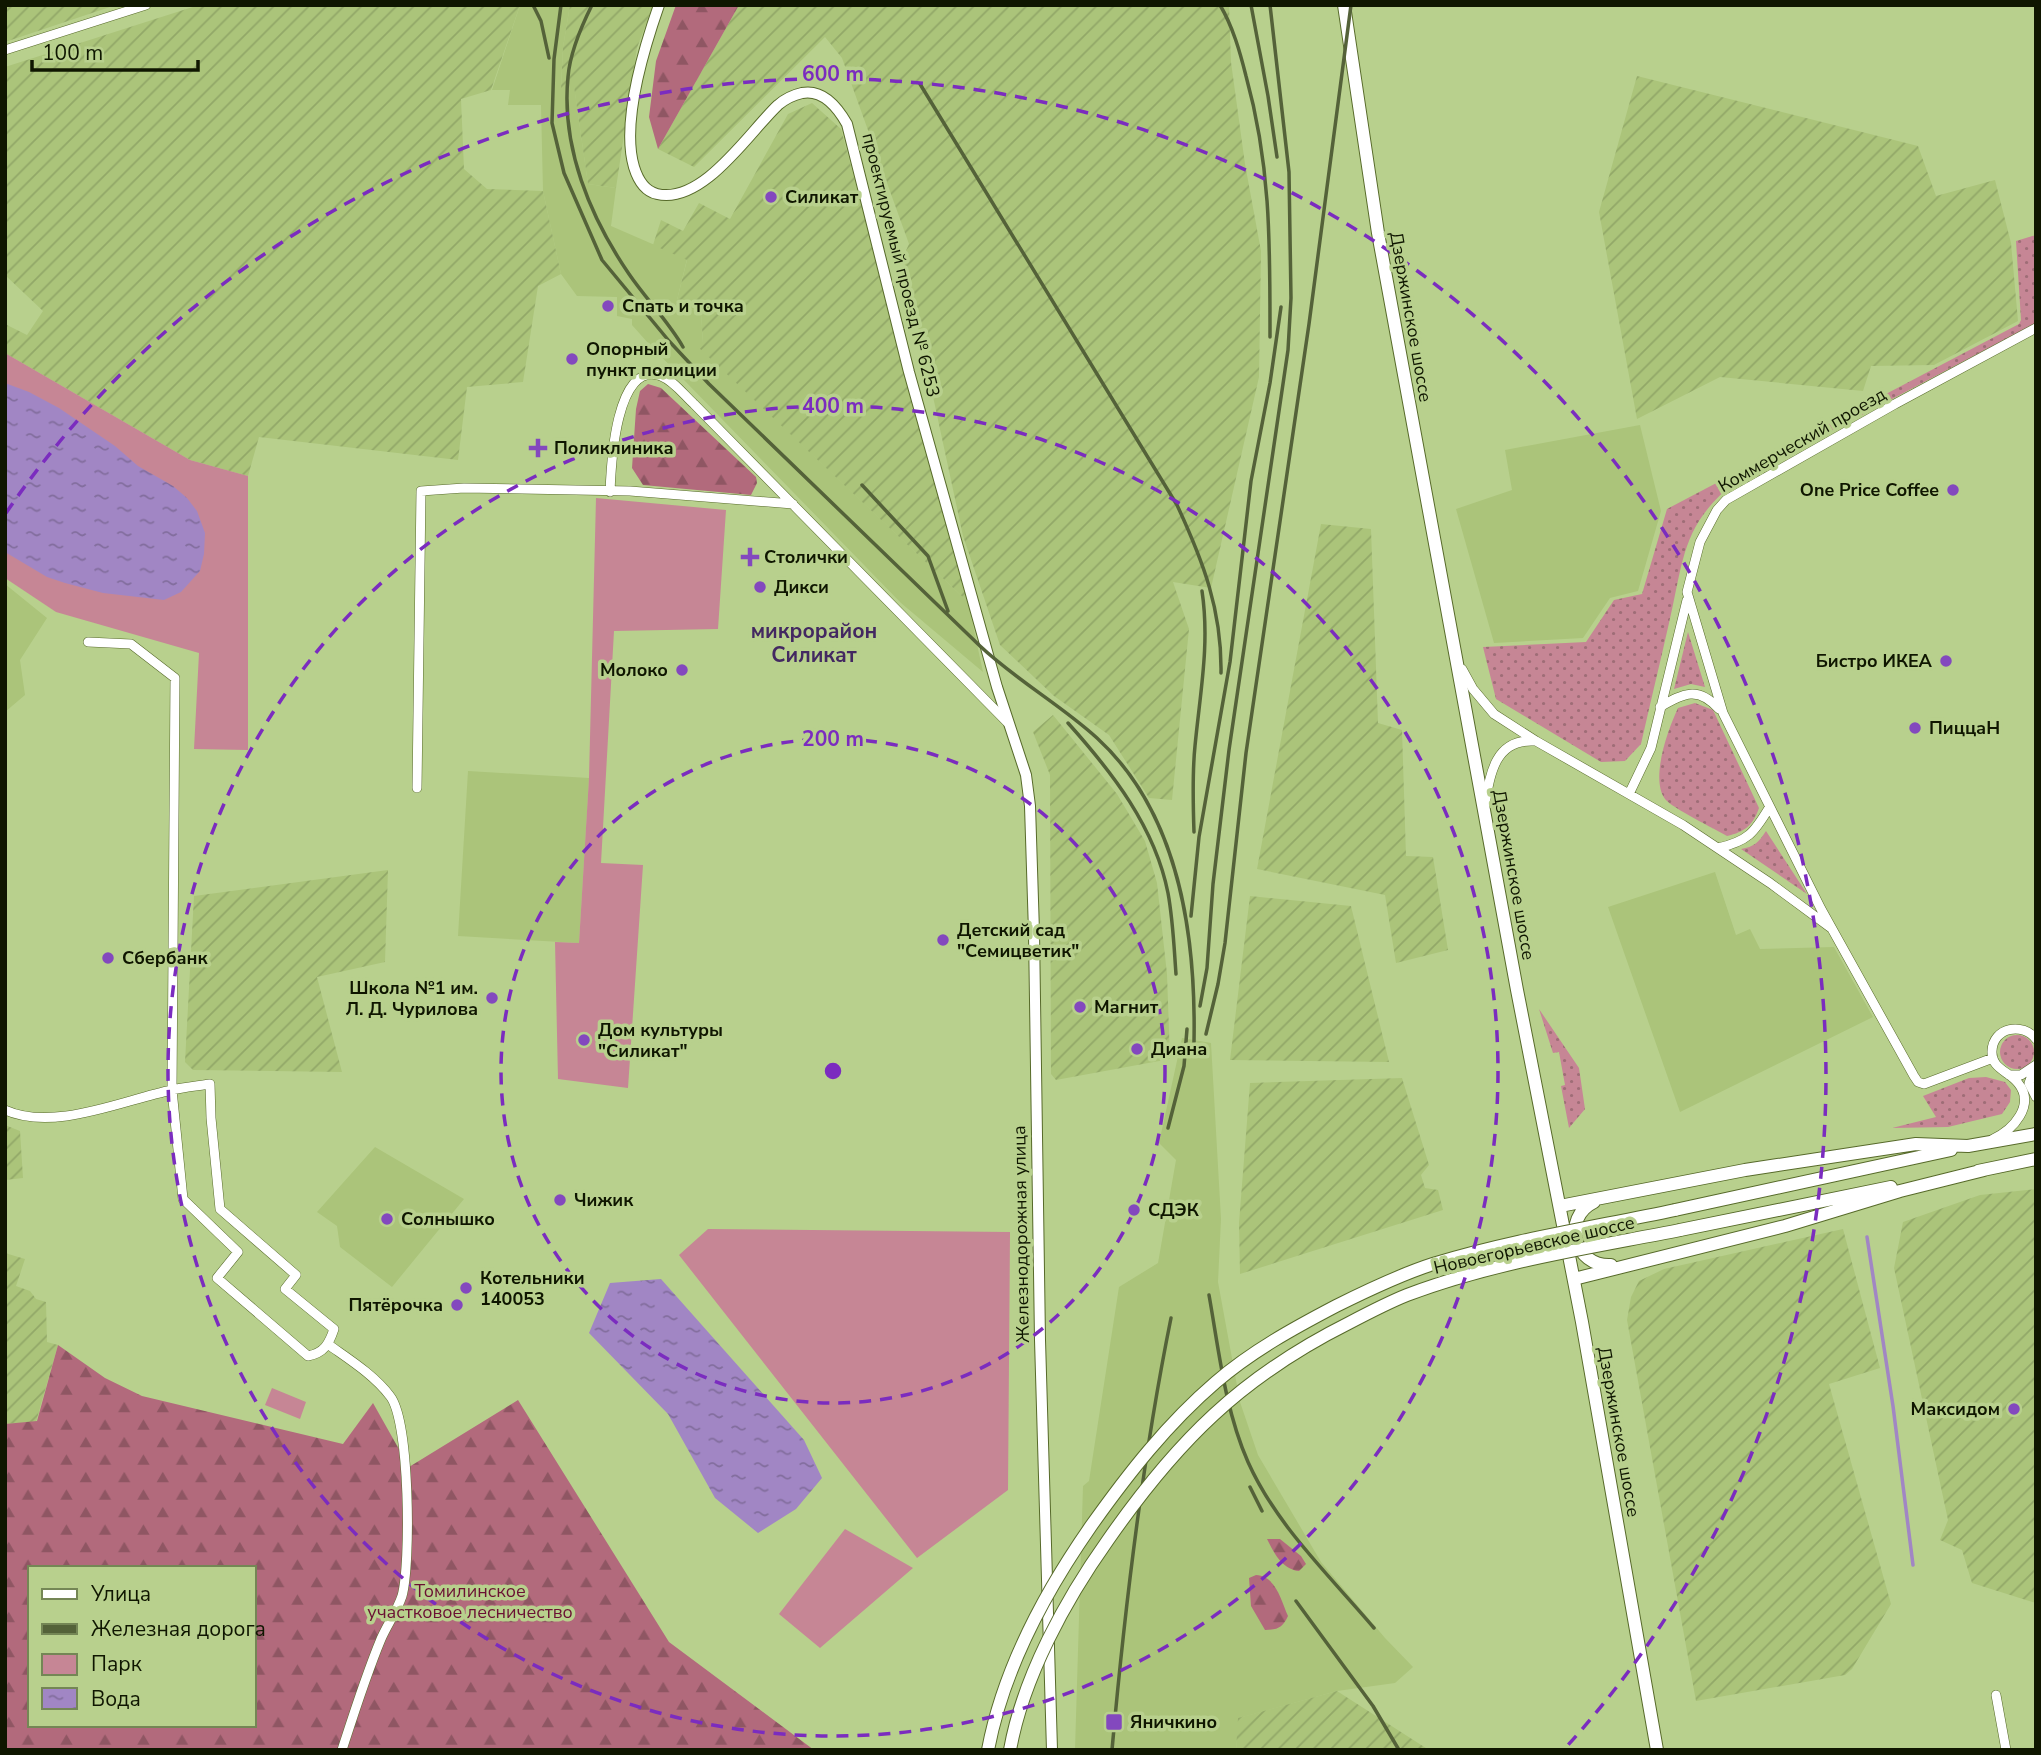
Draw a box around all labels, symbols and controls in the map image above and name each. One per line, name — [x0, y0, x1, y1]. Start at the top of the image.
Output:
scale bar — [32, 28, 198, 72]
text: 100 m — [42, 39, 103, 67]
text: 600 m — [802, 60, 864, 88]
street label: проектируемый проезд № 6253 — [856, 130, 946, 400]
place label: Силикат — [785, 185, 859, 209]
marker: Силикат — [763, 189, 779, 205]
street label: Дзержинское шоссе — [1384, 230, 1438, 404]
place label: Спать и точка — [622, 294, 744, 318]
marker: Спать и точка — [600, 298, 616, 314]
place label: Опорный пункт полиции — [586, 337, 717, 382]
marker: Опорный пункт полиции — [564, 351, 580, 367]
street label: Коммерческий проезд — [1714, 382, 1891, 498]
text: 400 m — [802, 392, 864, 420]
place label: Поликлиника — [554, 436, 674, 460]
marker: Поликлиника — [528, 438, 548, 458]
place label: One Price Coffee — [1800, 478, 1939, 502]
marker: One Price Coffee — [1945, 482, 1961, 498]
place label: Столички — [764, 545, 848, 569]
marker: Столички — [742, 549, 758, 565]
place label: Дикси — [774, 575, 829, 599]
marker: Дикси — [752, 579, 768, 595]
district label: микрорайон Силикат — [751, 617, 877, 669]
place label: Бистро ИКЕА — [1816, 649, 1933, 673]
marker: Бистро ИКЕА — [1938, 653, 1954, 669]
place label: Молоко — [600, 658, 668, 682]
marker: Молоко — [674, 662, 690, 678]
place label: ПиццаН — [1929, 716, 2000, 740]
marker: ПиццаН — [1907, 720, 1923, 736]
text: 200 m — [802, 725, 864, 753]
street label: Дзержинское шоссе — [1487, 788, 1541, 962]
place label: Детский сад "Семицветик" — [957, 918, 1079, 963]
marker: Детский сад "Семицветик" — [935, 932, 951, 948]
place label: Сбербанк — [122, 946, 209, 970]
marker: Сбербанк — [100, 950, 116, 966]
place label: Школа №1 им. Л. Д. Чурилова — [346, 976, 478, 1021]
marker: Школа №1 им. Л. Д. Чурилова — [484, 990, 500, 1006]
place label: Магнит — [1094, 995, 1159, 1019]
marker: Магнит — [1072, 999, 1088, 1015]
place label: Дом культуры "Силикат" — [598, 1018, 723, 1063]
marker: Дом культуры "Силикат" — [576, 1032, 592, 1048]
place label: Диана — [1151, 1037, 1207, 1061]
marker: Диана — [1129, 1041, 1145, 1057]
centre of rings — [821, 1059, 845, 1083]
street label: Железнодорожная улица — [1007, 1125, 1035, 1343]
place label: Чижик — [574, 1188, 634, 1212]
marker: Чижик — [552, 1192, 568, 1208]
place label: СДЭК — [1148, 1198, 1200, 1222]
marker: СДЭК — [1126, 1202, 1142, 1218]
place label: Солнышко — [401, 1207, 495, 1231]
street label: Новоегорьевское шоссе — [1431, 1210, 1637, 1280]
marker: Солнышко — [379, 1211, 395, 1227]
place label: Котельники 140053 — [480, 1266, 585, 1311]
marker: Котельники 140053 — [458, 1280, 474, 1296]
place label: Пятёрочка — [349, 1293, 443, 1317]
marker: Пятёрочка — [449, 1297, 465, 1313]
street label: Дзержинское шоссе — [1592, 1345, 1646, 1519]
place label: Максидом — [1911, 1397, 2000, 1421]
marker: Максидом — [2006, 1401, 2022, 1417]
legend — [28, 1566, 256, 1727]
park label: Томилинское участковое лесничество — [367, 1579, 573, 1624]
text: Улица — [90, 1580, 151, 1608]
text: Железная дорога — [91, 1615, 266, 1643]
text: Парк — [91, 1650, 143, 1678]
text: Вода — [91, 1685, 141, 1713]
place label: Яничкино — [1130, 1710, 1217, 1734]
marker: Яничкино — [1104, 1712, 1124, 1732]

